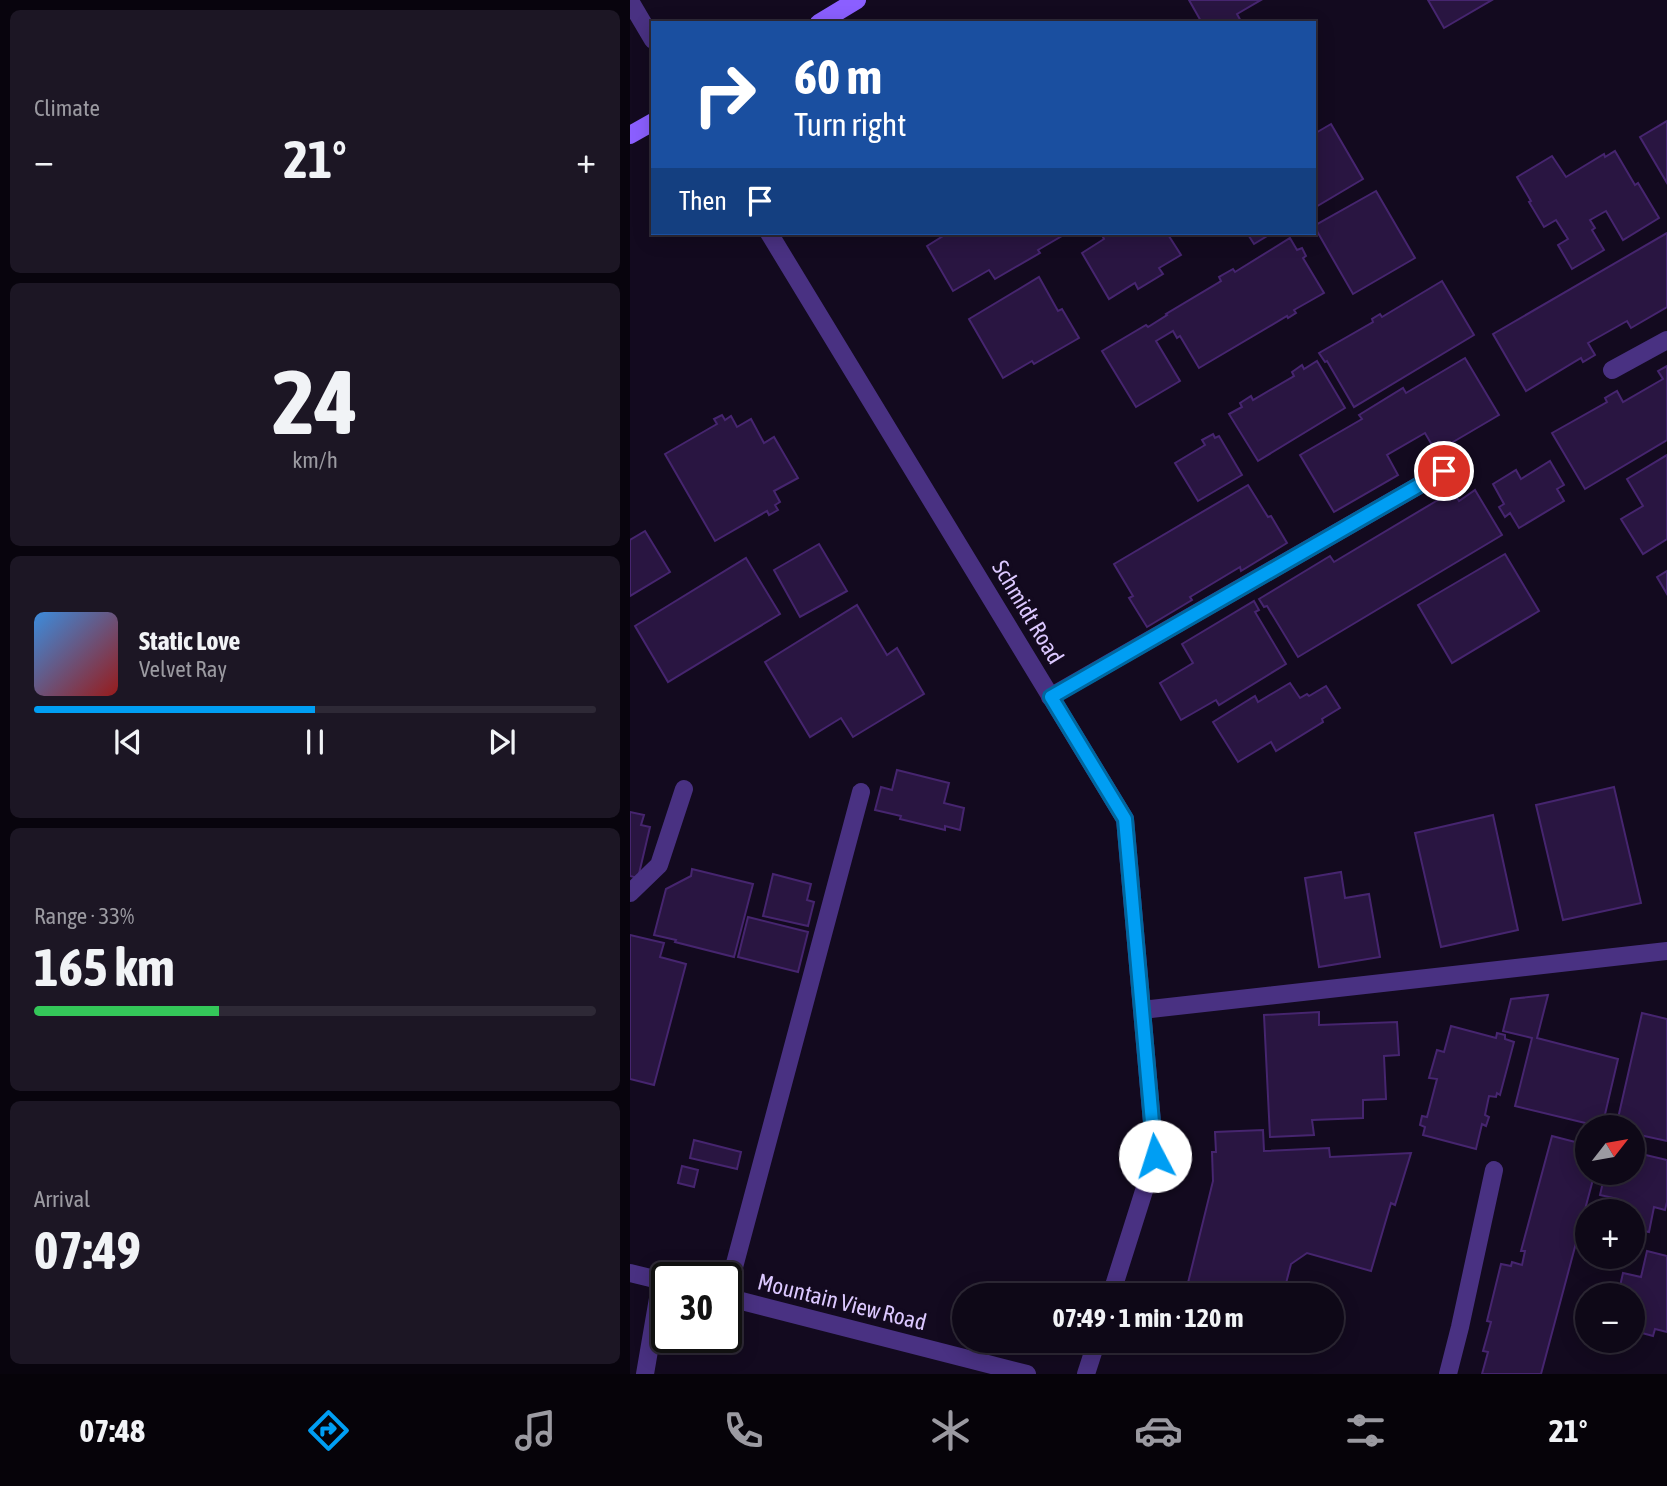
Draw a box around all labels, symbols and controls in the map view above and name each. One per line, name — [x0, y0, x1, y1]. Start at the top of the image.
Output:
text: 60 m — [794, 48, 882, 104]
icon: right — [679, 49, 770, 140]
text: Climate — [34, 95, 100, 121]
text: Turn right — [794, 106, 907, 143]
text: 21° — [283, 129, 347, 189]
text: − — [34, 138, 54, 181]
text: + — [576, 138, 596, 181]
icon: arrive — [741, 182, 779, 220]
text: Then — [679, 186, 727, 216]
text: 24 — [272, 349, 358, 453]
pin — [1414, 441, 1474, 501]
text: km/h — [292, 447, 338, 473]
icon: arrive — [1425, 452, 1463, 490]
street label: Schmidt Road — [987, 556, 1069, 668]
text: Static Love — [139, 626, 240, 656]
text: Velvet Ray — [139, 656, 227, 682]
icon: previous — [109, 723, 147, 761]
icon: pause — [296, 723, 334, 761]
icon: next — [483, 723, 521, 761]
text: Range · 33% — [34, 903, 134, 929]
text: 165 km — [34, 937, 175, 997]
north arrow — [1575, 1115, 1645, 1185]
map controls — [1575, 1115, 1645, 1353]
position arrow — [1118, 1119, 1192, 1193]
text: Arrival — [34, 1186, 90, 1212]
button: + — [1575, 1199, 1645, 1269]
text: 07:49 — [34, 1220, 141, 1280]
speed limit sign: 30 — [651, 1262, 742, 1353]
street label: Mountain View Road — [755, 1268, 929, 1336]
button: − — [1575, 1283, 1645, 1353]
text: 07:49 · 1 min · 120 m — [1053, 1303, 1243, 1333]
icon: directions — [304, 1406, 353, 1455]
icon: music — [511, 1406, 560, 1455]
icon: phone — [719, 1406, 768, 1455]
icon: climate — [926, 1406, 975, 1455]
icon: car — [1134, 1406, 1183, 1455]
icon: filters — [1341, 1406, 1390, 1455]
text: 07:48 — [79, 1412, 145, 1449]
text: 21° — [1549, 1412, 1588, 1449]

